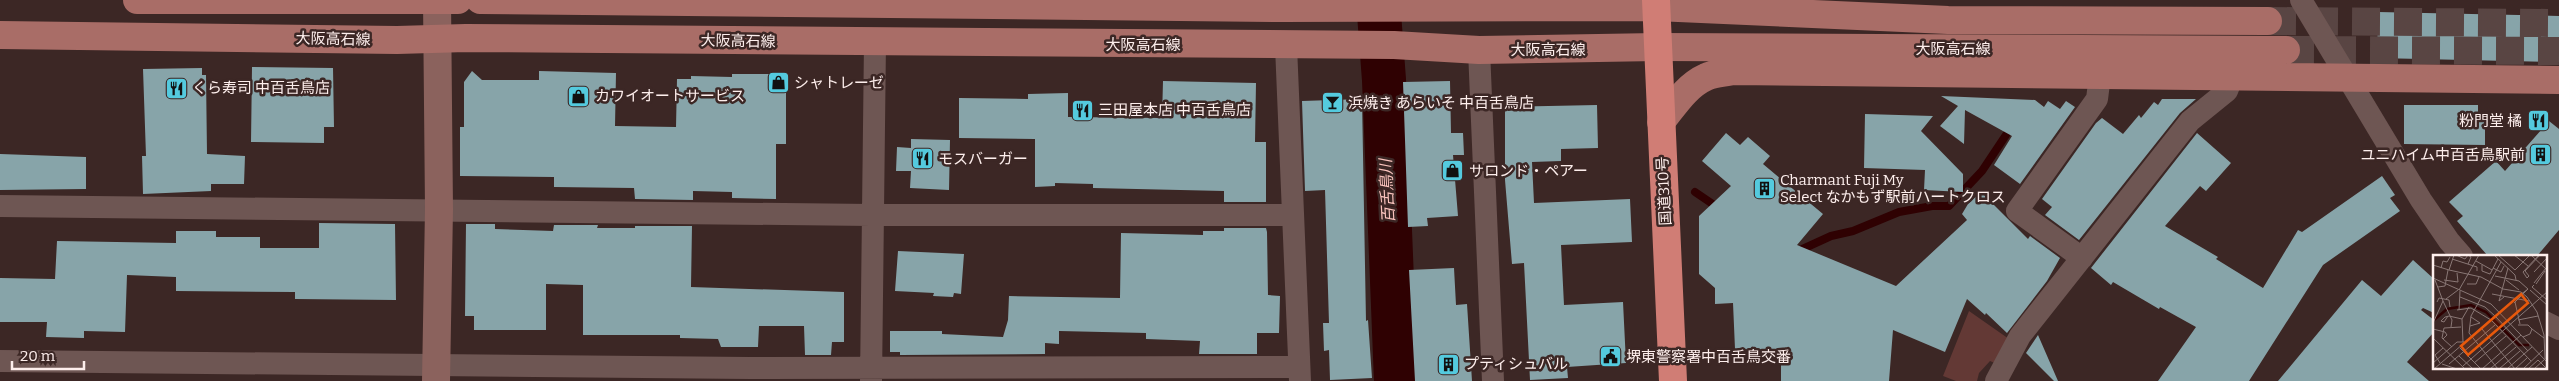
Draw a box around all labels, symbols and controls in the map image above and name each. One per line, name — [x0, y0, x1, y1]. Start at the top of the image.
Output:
street label: 大阪高石線 — [295, 29, 371, 49]
street label: 大阪高石線 — [700, 31, 776, 51]
street label: 大阪高石線 — [1105, 36, 1181, 54]
street label: 大阪高石線 — [1915, 40, 1991, 58]
street label: 大阪高石線 — [1510, 41, 1586, 59]
shop icon: シャトレーゼ — [766, 71, 790, 95]
place label: シャトレーゼ — [794, 74, 884, 92]
restaurant icon: くら寿司 中百舌鳥店 — [164, 76, 188, 100]
place label: くら寿司 中百舌鳥店 — [192, 79, 330, 97]
shop icon: カワイオートサービス — [567, 84, 591, 108]
place label: カワイオートサービス — [595, 87, 745, 105]
bar icon: 浜焼き あらいそ 中百舌鳥店 — [1320, 91, 1344, 115]
place label: 浜焼き あらいそ 中百舌鳥店 — [1348, 94, 1534, 112]
restaurant icon: 三田屋本店 中百舌鳥店 — [1070, 98, 1094, 122]
place label: 三田屋本店 中百舌鳥店 — [1098, 101, 1251, 119]
restaurant icon: 粉門堂 橘 — [2526, 109, 2550, 133]
place label: 粉門堂 橘 — [2459, 112, 2522, 130]
building icon: ユニハイム中百舌鳥駅前 — [2529, 143, 2553, 167]
place label: ユニハイム中百舌鳥駅前 — [2361, 146, 2525, 164]
restaurant icon: モスバーガー — [910, 147, 934, 171]
place label: モスバーガー — [938, 150, 1028, 168]
street label: 国道310号 — [1653, 156, 1675, 226]
water label: 百舌鳥川 — [1376, 157, 1398, 223]
shop icon: サロンド・ペアー — [1441, 159, 1465, 183]
place label: サロンド・ペアー — [1469, 162, 1588, 180]
place label: Charmant Fuji My Select なかもず駅前ハートクロス — [1780, 171, 2005, 206]
building icon: Charmant Fuji My Select なかもず駅前ハートクロス — [1752, 177, 1776, 201]
inset map — [2433, 255, 2546, 368]
scale bar — [12, 338, 85, 370]
public building icon: 堺東警察署中百舌鳥交番 — [1598, 345, 1622, 369]
text: 20 m — [20, 347, 56, 365]
place label: 堺東警察署中百舌鳥交番 — [1626, 348, 1791, 366]
building icon: プティシュバル — [1436, 352, 1460, 376]
place label: プティシュバル — [1464, 355, 1568, 373]

